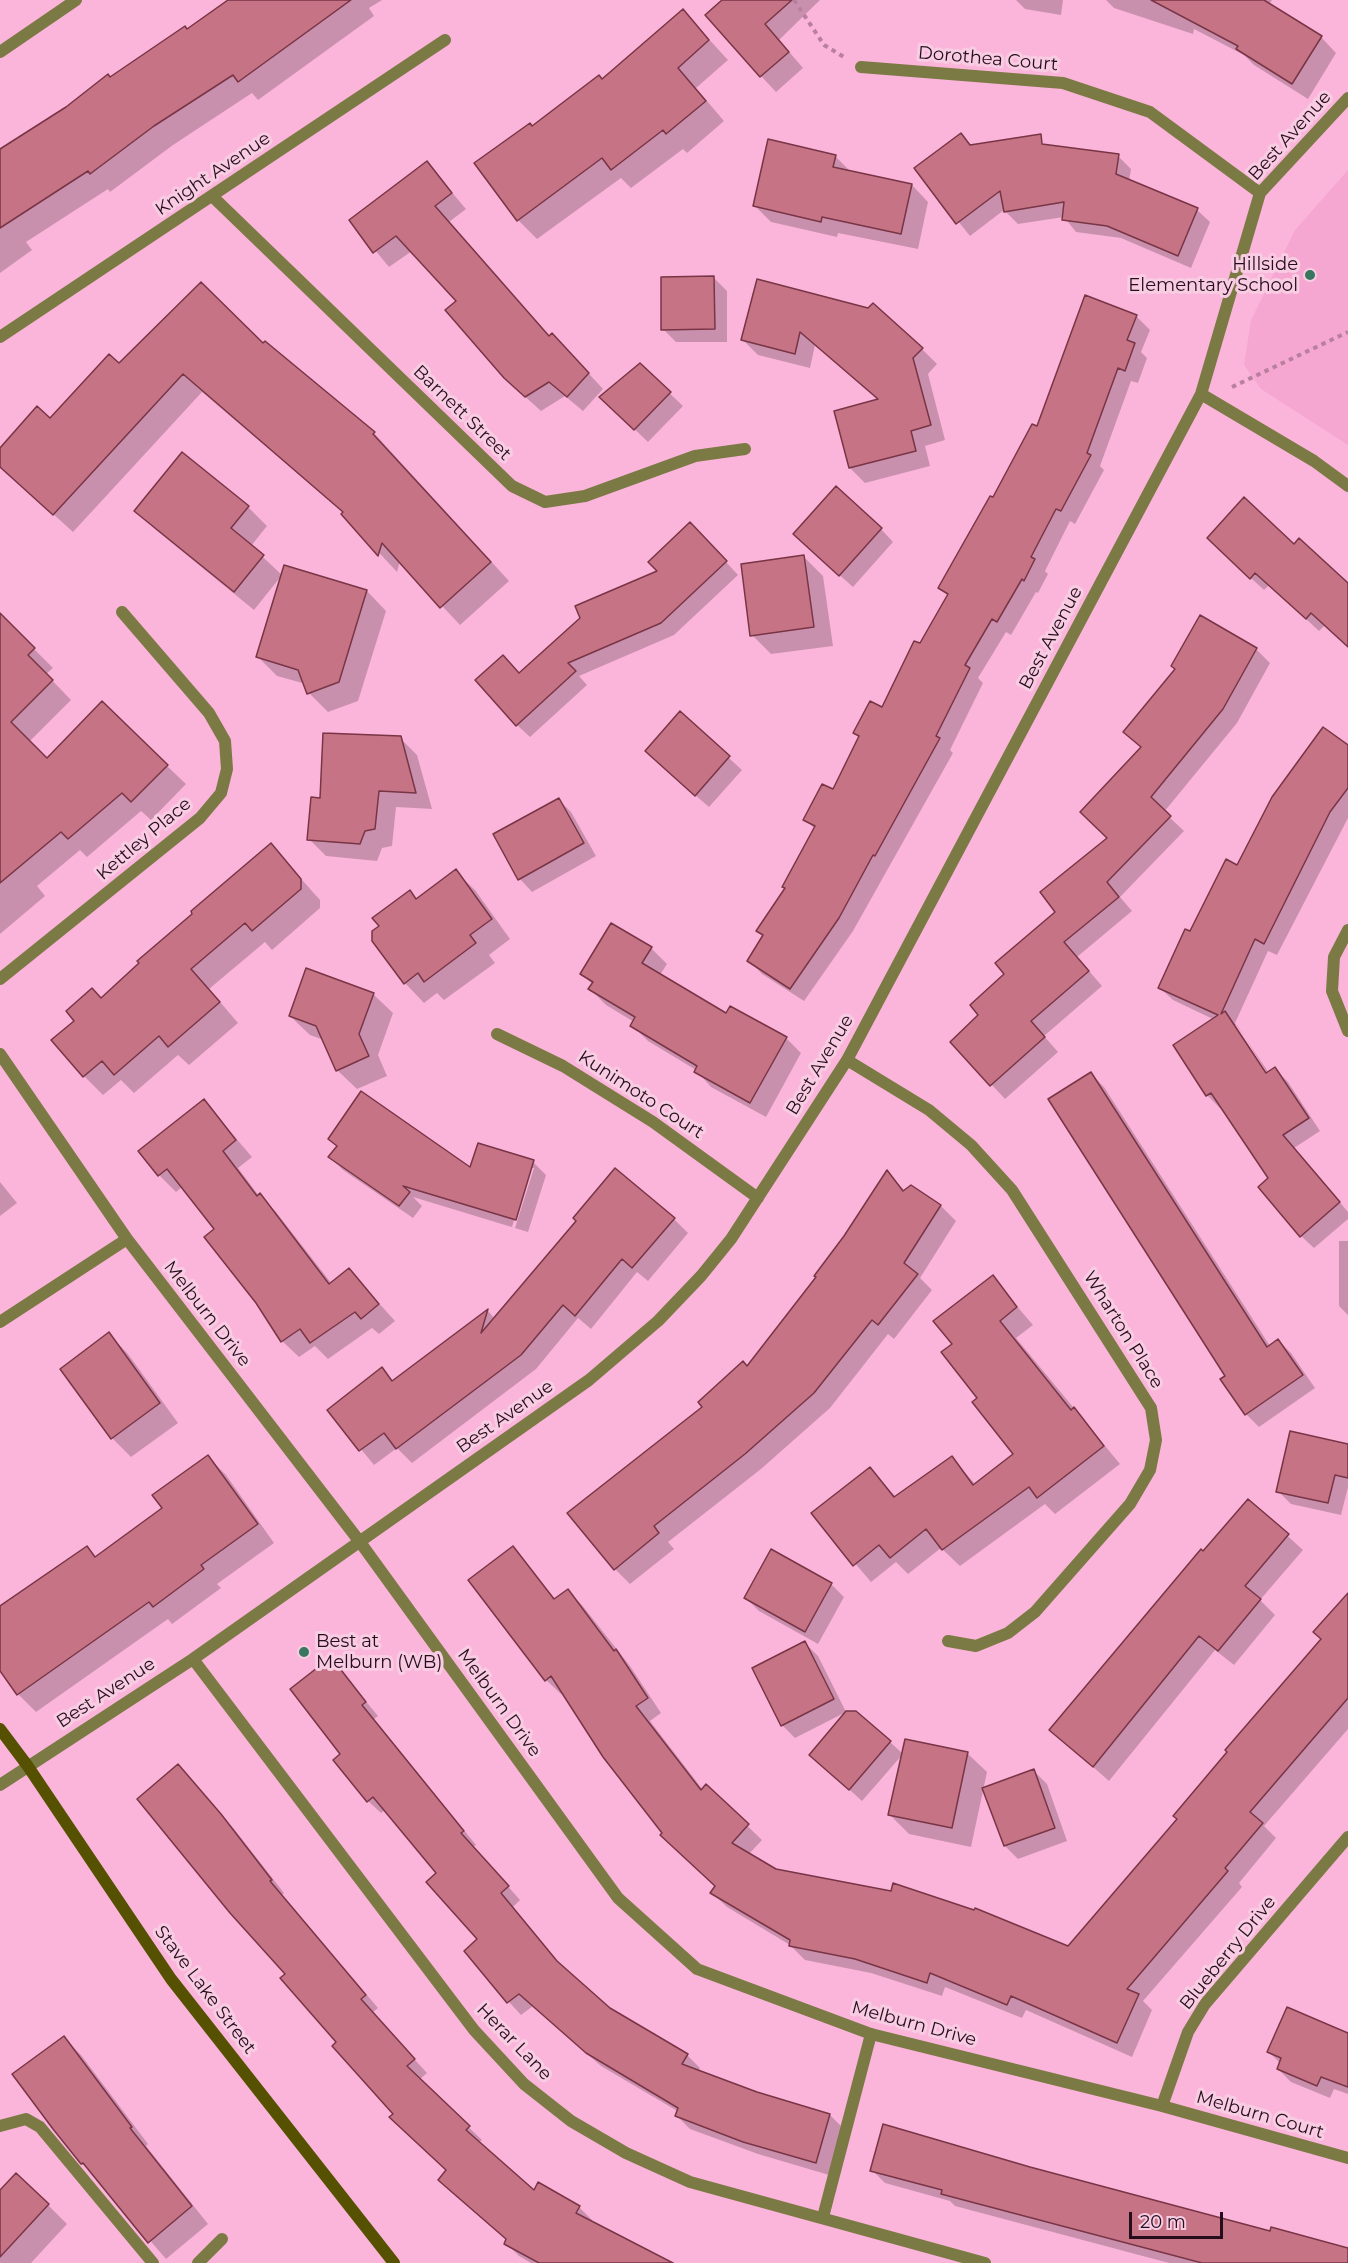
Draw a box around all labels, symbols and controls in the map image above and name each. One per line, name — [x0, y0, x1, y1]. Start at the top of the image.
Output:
street label: Dorothea Court — [917, 42, 1059, 76]
street label: Best Avenue — [1244, 87, 1336, 185]
street label: Knight Avenue — [151, 128, 275, 220]
place label: Hillside Elementary School — [1128, 254, 1298, 296]
marker: Hillside Elementary School — [1303, 268, 1317, 282]
street label: Barnett Street — [409, 361, 515, 465]
street label: Best Avenue — [1015, 583, 1087, 693]
street label: Kettley Place — [92, 793, 196, 885]
street label: Best Avenue — [782, 1011, 858, 1119]
street label: Kunimoto Court — [574, 1046, 708, 1144]
street label: Melburn Drive — [159, 1257, 255, 1371]
street label: Wharton Place — [1078, 1267, 1168, 1393]
street label: Best Avenue — [452, 1376, 558, 1458]
place label: Best at Melburn (WB) — [316, 1631, 442, 1674]
marker: Best at Melburn (WB) — [297, 1645, 311, 1659]
street label: Melburn Drive — [453, 1645, 545, 1761]
street label: Best Avenue — [53, 1653, 159, 1733]
street label: Blueberry Drive — [1175, 1892, 1281, 2014]
street label: Stave Lake Street — [150, 1922, 260, 2058]
street label: Melburn Drive — [849, 1997, 979, 2051]
street label: Herar Lane — [472, 1999, 556, 2085]
street label: Melburn Court — [1194, 2086, 1326, 2144]
scale bar — [1132, 2200, 1226, 2238]
text: 20 m — [1140, 2211, 1186, 2233]

